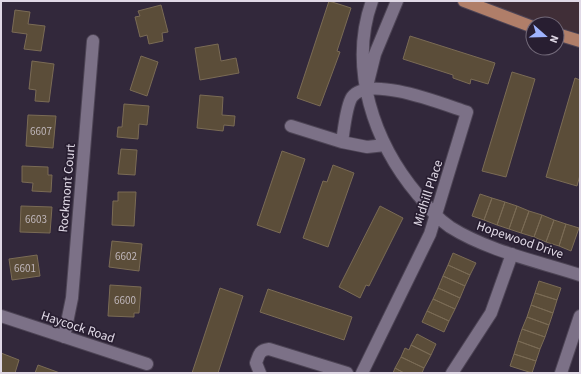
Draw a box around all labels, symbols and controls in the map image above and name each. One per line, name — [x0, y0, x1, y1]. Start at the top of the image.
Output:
north arrow — [525, 16, 565, 56]
text: N — [546, 33, 562, 45]
house number: 6607 — [30, 124, 52, 139]
street label: Rockmont Court — [54, 142, 80, 233]
street label: Midhill Place — [409, 158, 447, 228]
house number: 6603 — [25, 212, 47, 227]
street label: Hopewood Drive — [474, 217, 566, 263]
house number: 6602 — [115, 249, 137, 264]
house number: 6601 — [14, 261, 36, 276]
house number: 6600 — [114, 293, 136, 308]
street label: Haycock Road — [39, 307, 117, 347]

